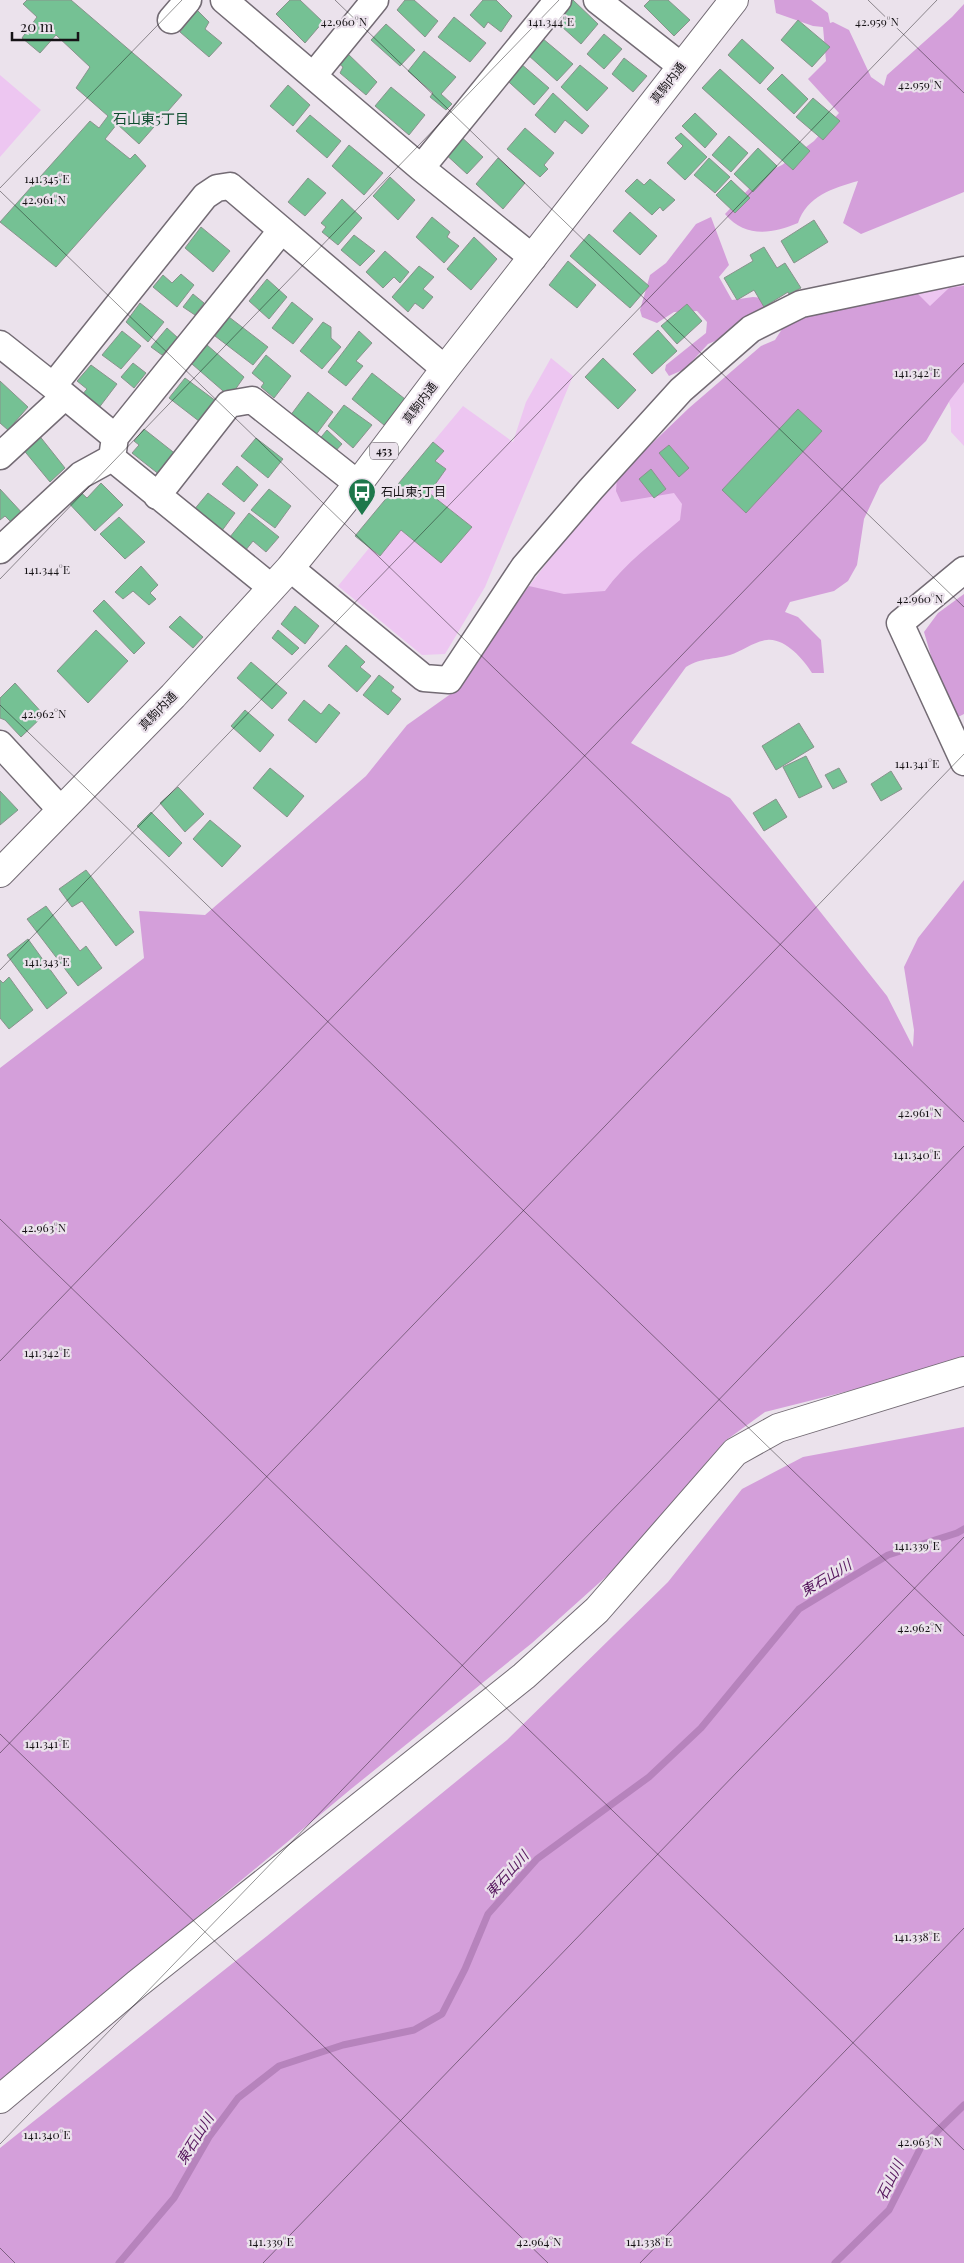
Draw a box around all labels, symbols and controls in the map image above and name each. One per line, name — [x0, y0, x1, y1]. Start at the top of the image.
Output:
scale bar — [12, 10, 79, 42]
text: 42.960°N — [321, 13, 368, 29]
text: 141.344°E — [528, 13, 574, 29]
text: 42.959°N — [855, 13, 900, 29]
text: 20 m — [20, 16, 54, 36]
street label: 真駒内通 — [646, 59, 688, 106]
text: 42.959°N — [898, 76, 943, 92]
district label: 石山東5丁目 — [113, 109, 189, 128]
text: 141.345°E — [24, 170, 70, 186]
text: 42.961°N — [22, 191, 66, 207]
text: 141.342°E — [894, 364, 940, 380]
street label: 真駒内通 — [398, 378, 440, 426]
road number: 453 — [370, 442, 398, 460]
bus stop icon: 石山東5丁目 — [347, 477, 377, 516]
place label: 石山東5丁目 — [381, 483, 446, 499]
text: 141.344°E — [24, 561, 70, 577]
text: 42.960°N — [897, 590, 944, 606]
street label: 真駒内通 — [135, 687, 180, 733]
text: 42.962°N — [22, 705, 67, 721]
text: 141.341°E — [895, 755, 939, 771]
text: 141.343°E — [24, 953, 70, 969]
text: 42.961°N — [898, 1104, 942, 1120]
text: 141.340°E — [893, 1146, 941, 1162]
text: 42.963°N — [22, 1219, 67, 1235]
text: 141.342°E — [24, 1344, 70, 1360]
text: 141.339°E — [894, 1537, 940, 1553]
water label: 東石山川 — [797, 1554, 856, 1600]
text: 42.962°N — [898, 1619, 943, 1635]
text: 141.341°E — [25, 1735, 69, 1751]
water label: 東石山川 — [481, 1845, 534, 1901]
text: 141.338°E — [894, 1928, 940, 1944]
water label: 東石山川 — [172, 2108, 219, 2168]
text: 141.340°E — [23, 2126, 71, 2142]
text: 42.963°N — [898, 2133, 943, 2149]
water label: 石山川 — [872, 2155, 908, 2203]
text: 141.339°E — [248, 2233, 294, 2249]
text: 42.964°N — [516, 2233, 562, 2249]
text: 141.338°E — [626, 2233, 672, 2249]

